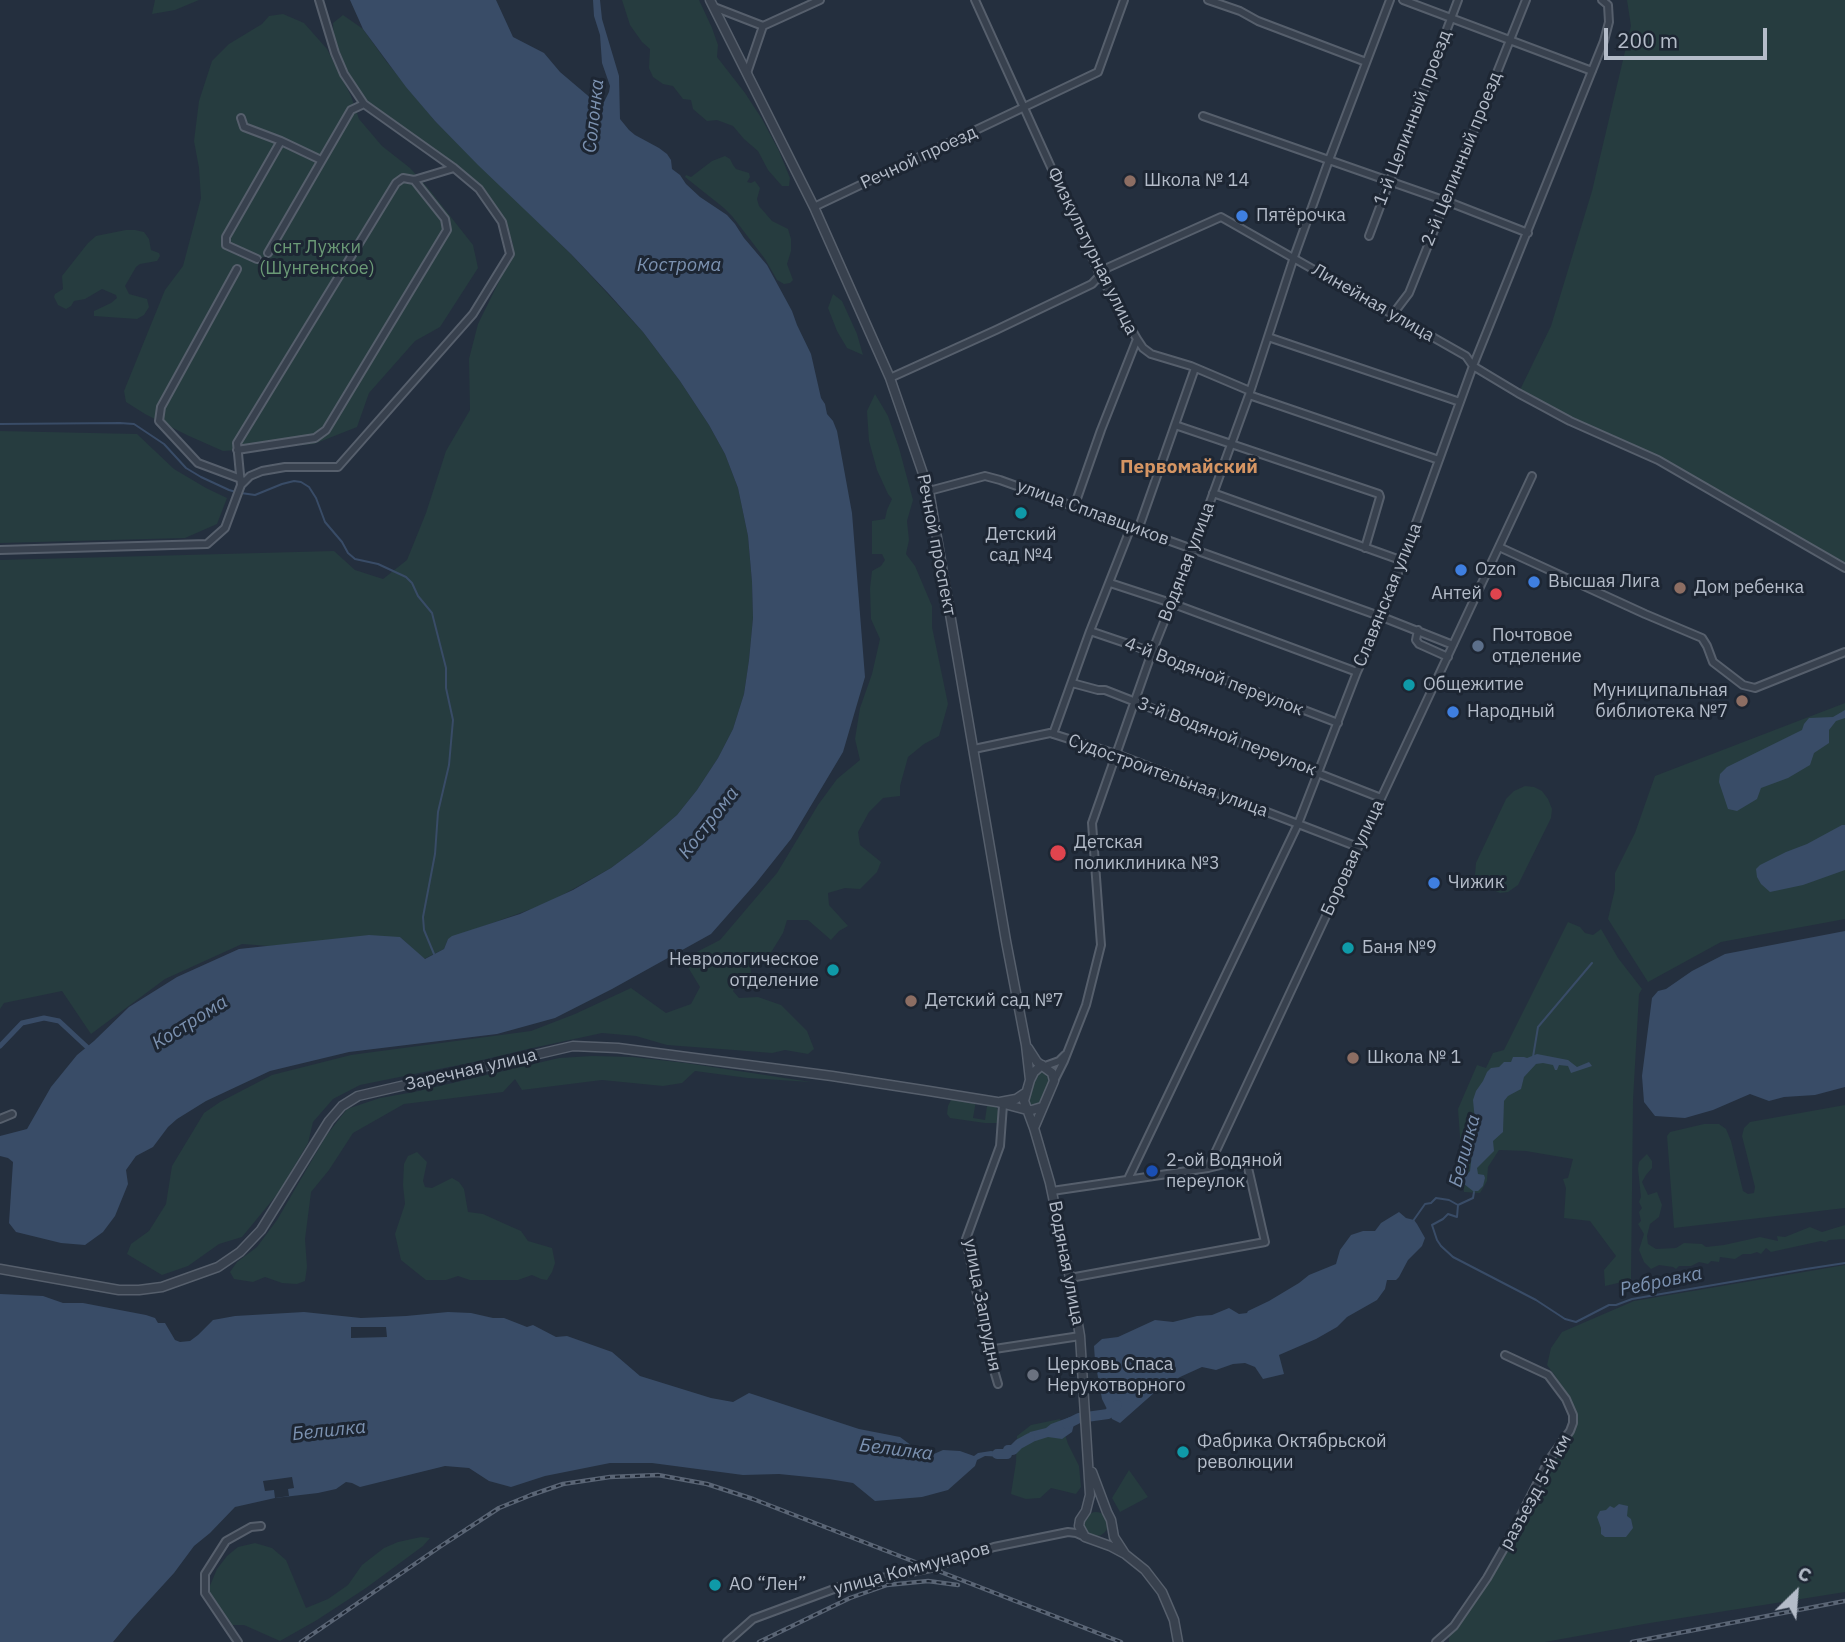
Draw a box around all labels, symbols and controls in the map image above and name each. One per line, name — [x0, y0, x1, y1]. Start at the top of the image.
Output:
scale bar — [1607, 14, 1770, 58]
text: 200 m — [1617, 26, 1678, 54]
street label: 1-й Целинный проезд — [1370, 27, 1456, 209]
street label: 2-й Целинный проезд — [1417, 69, 1507, 249]
water label: Солонка — [579, 78, 609, 154]
street label: Речной проезд — [857, 122, 981, 194]
street label: Физкультурная улица — [1042, 164, 1142, 338]
place label: Школа № 14 — [1144, 170, 1249, 192]
marker: Школа № 14 — [1122, 173, 1138, 189]
place label: Пятёрочка — [1256, 205, 1346, 227]
marker: Пятёрочка — [1234, 208, 1250, 224]
park label: снт Лужки (Шунгенское) — [259, 237, 375, 280]
water label: Кострома — [637, 255, 721, 277]
street label: Линейная улица — [1308, 259, 1438, 347]
district label: Первомайский — [1120, 457, 1258, 479]
street label: Речной проспект — [912, 472, 960, 618]
street label: улица Сплавщиков — [1014, 475, 1172, 551]
street label: Водяная улица — [1154, 499, 1220, 625]
marker: Детский сад №4 — [1013, 505, 1029, 521]
street label: Славянская улица — [1349, 520, 1427, 670]
place label: Детский сад №4 — [985, 524, 1057, 566]
place label: Ozon — [1475, 559, 1516, 581]
marker: Ozon — [1453, 562, 1469, 578]
place label: Высшая Лига — [1548, 571, 1660, 593]
marker: Высшая Лига — [1526, 574, 1542, 590]
place label: Дом ребенка — [1694, 577, 1804, 599]
marker: Дом ребенка — [1672, 580, 1688, 596]
place label: Антей — [1431, 583, 1482, 605]
marker: Антей — [1488, 586, 1504, 602]
place label: Почтовое отделение — [1492, 625, 1582, 668]
street label: 4-й Водяной переулок — [1122, 633, 1306, 721]
marker: Почтовое отделение — [1470, 638, 1486, 654]
place label: Общежитие — [1423, 674, 1524, 696]
marker: Общежитие — [1401, 677, 1417, 693]
place label: Муниципальная библиотека №7 — [1592, 680, 1728, 722]
street label: 3-й Водяной переулок — [1135, 693, 1319, 781]
marker: Муниципальная библиотека №7 — [1734, 693, 1750, 709]
place label: Народный — [1467, 701, 1555, 723]
marker: Народный — [1445, 704, 1461, 720]
street label: Судостроительная улица — [1065, 730, 1271, 822]
water label: Кострома — [674, 783, 744, 863]
street label: Боровая улица — [1317, 797, 1389, 919]
place label: Детская поликлиника №3 — [1074, 832, 1220, 874]
marker: Детская поликлиника №3 — [1048, 843, 1068, 863]
place label: Чижик — [1448, 872, 1505, 894]
marker: Чижик — [1426, 875, 1442, 891]
place label: Баня №9 — [1362, 937, 1437, 959]
marker: Баня №9 — [1340, 940, 1356, 956]
place label: Неврологическое отделение — [669, 949, 819, 992]
marker: Неврологическое отделение — [825, 962, 841, 978]
place label: Детский сад №7 — [925, 990, 1064, 1012]
water label: Кострома — [148, 991, 232, 1055]
marker: Детский сад №7 — [903, 993, 919, 1009]
street label: Заречная улица — [403, 1044, 539, 1096]
place label: Школа № 1 — [1367, 1047, 1461, 1069]
marker: Школа № 1 — [1345, 1050, 1361, 1066]
water label: Белилка — [1444, 1112, 1486, 1190]
place label: 2-ой Водяной переулок — [1166, 1150, 1282, 1192]
marker: 2-ой Водяной переулок — [1144, 1163, 1160, 1179]
street label: Водяная улица — [1043, 1199, 1089, 1327]
street label: улица Запрудня — [959, 1237, 1005, 1373]
water label: Ребровка — [1618, 1262, 1704, 1302]
place label: Церковь Спаса Нерукотворного — [1047, 1354, 1186, 1396]
marker: Церковь Спаса Нерукотворного — [1025, 1367, 1041, 1383]
water label: Белилка — [291, 1416, 367, 1446]
place label: Фабрика Октябрьской революции — [1197, 1431, 1387, 1474]
street label: разъезд 5-й км — [1495, 1431, 1577, 1553]
water label: Белилка — [858, 1434, 934, 1466]
marker: Фабрика Октябрьской революции — [1175, 1444, 1191, 1460]
street label: улица Коммунаров — [832, 1538, 992, 1600]
north arrow — [1761, 1558, 1831, 1628]
text: С — [1794, 1560, 1816, 1587]
place label: АО “Лен” — [729, 1574, 807, 1596]
marker: АО “Лен” — [707, 1577, 723, 1593]

